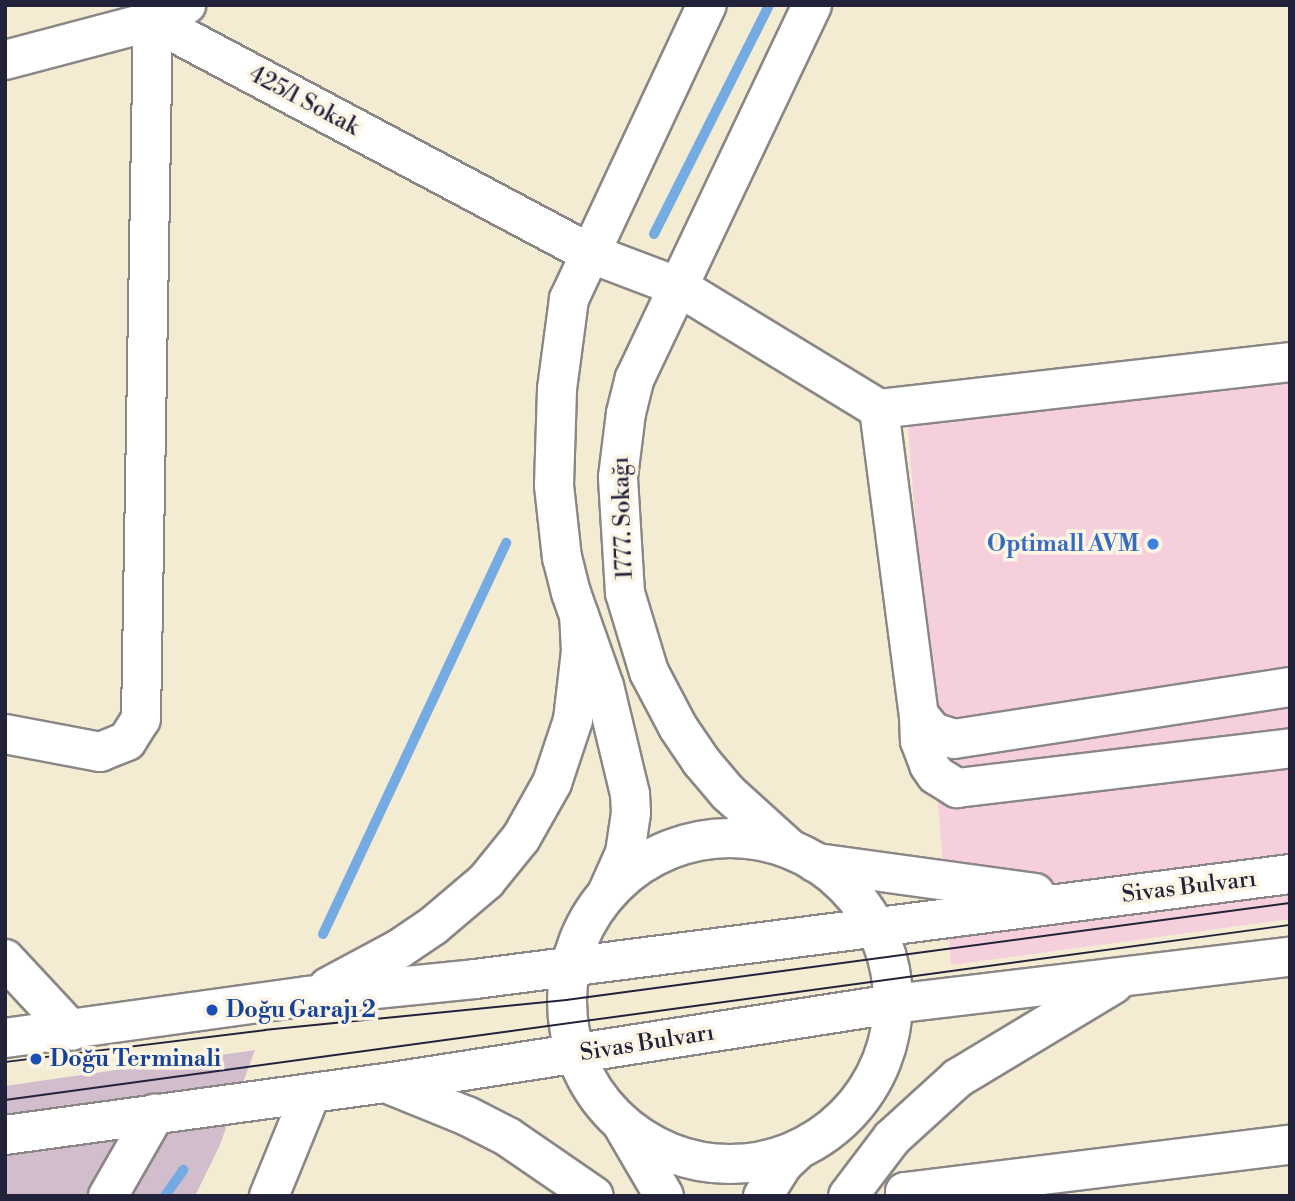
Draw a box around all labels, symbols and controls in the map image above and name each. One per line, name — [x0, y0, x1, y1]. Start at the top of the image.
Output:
street label: 425/1 Sokak — [244, 60, 364, 142]
street label: 1777. Sokağı — [607, 456, 639, 580]
place label: Optimall AVM — [987, 530, 1139, 558]
marker: Optimall AVM — [1145, 536, 1161, 552]
street label: Sivas Bulvarı — [1120, 865, 1258, 909]
place label: Doğu Garajı 2 — [226, 996, 376, 1024]
marker: Doğu Garajı 2 — [204, 1002, 220, 1018]
street label: Sivas Bulvarı — [578, 1019, 716, 1067]
place label: Doğu Terminali — [50, 1045, 221, 1073]
marker: Doğu Terminali — [28, 1051, 44, 1067]

